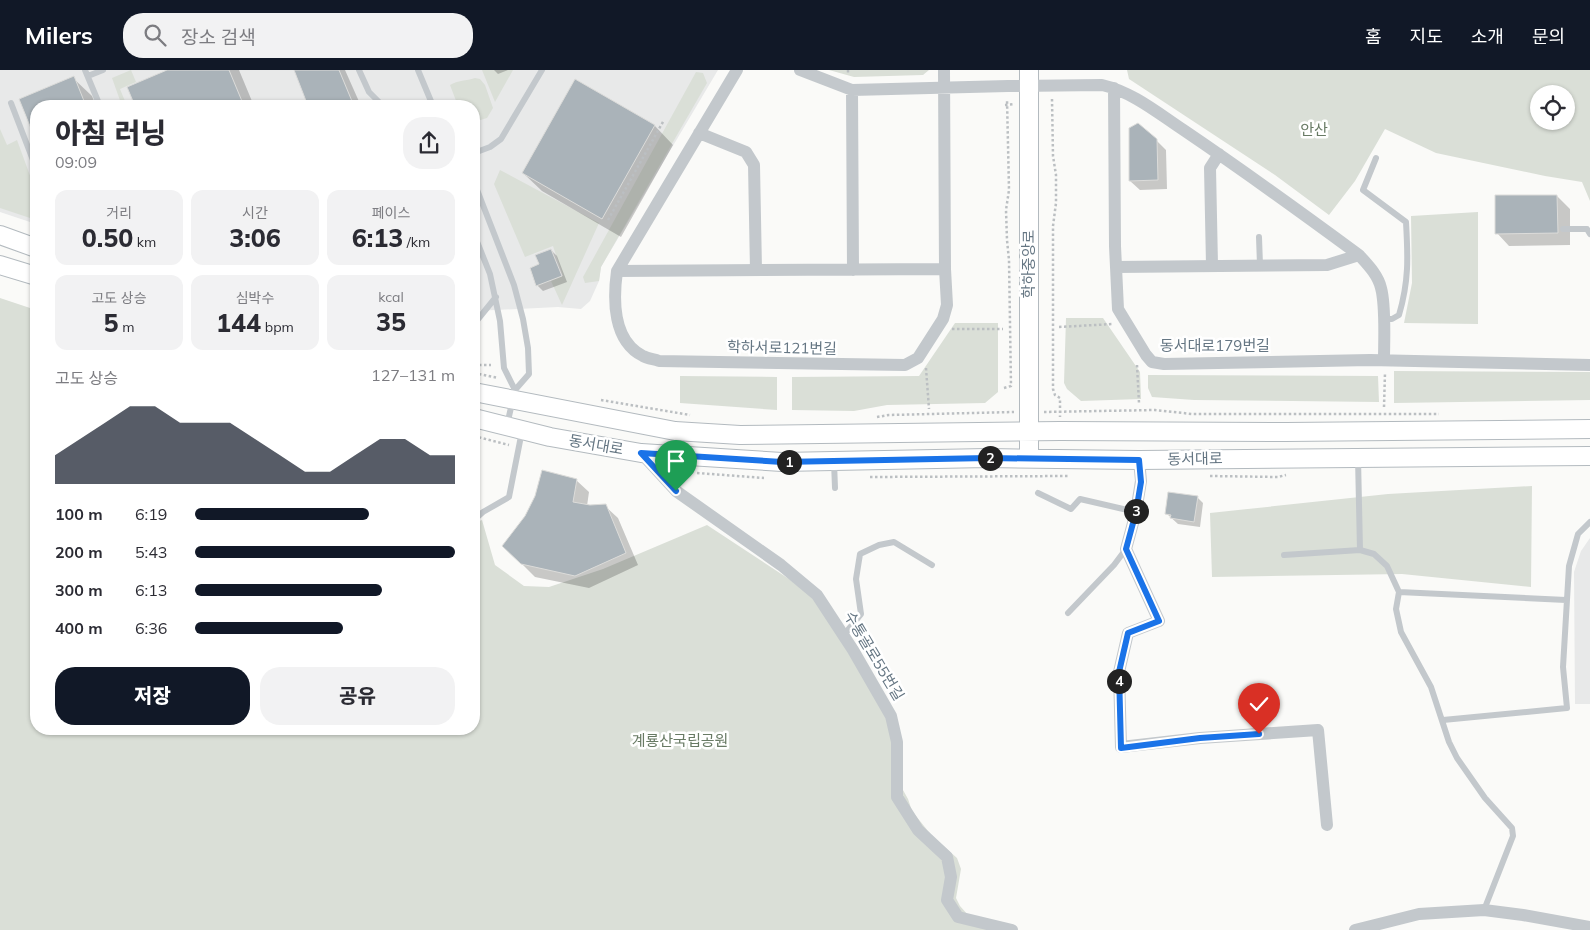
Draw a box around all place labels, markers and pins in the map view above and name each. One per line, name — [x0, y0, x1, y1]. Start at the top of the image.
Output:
pin — [655, 440, 697, 491]
pin: 2 — [978, 446, 1002, 470]
pin: 1 — [776, 450, 802, 474]
pin: 3 — [1124, 498, 1148, 524]
pin: 4 — [1106, 668, 1132, 694]
pin — [1238, 683, 1280, 734]

